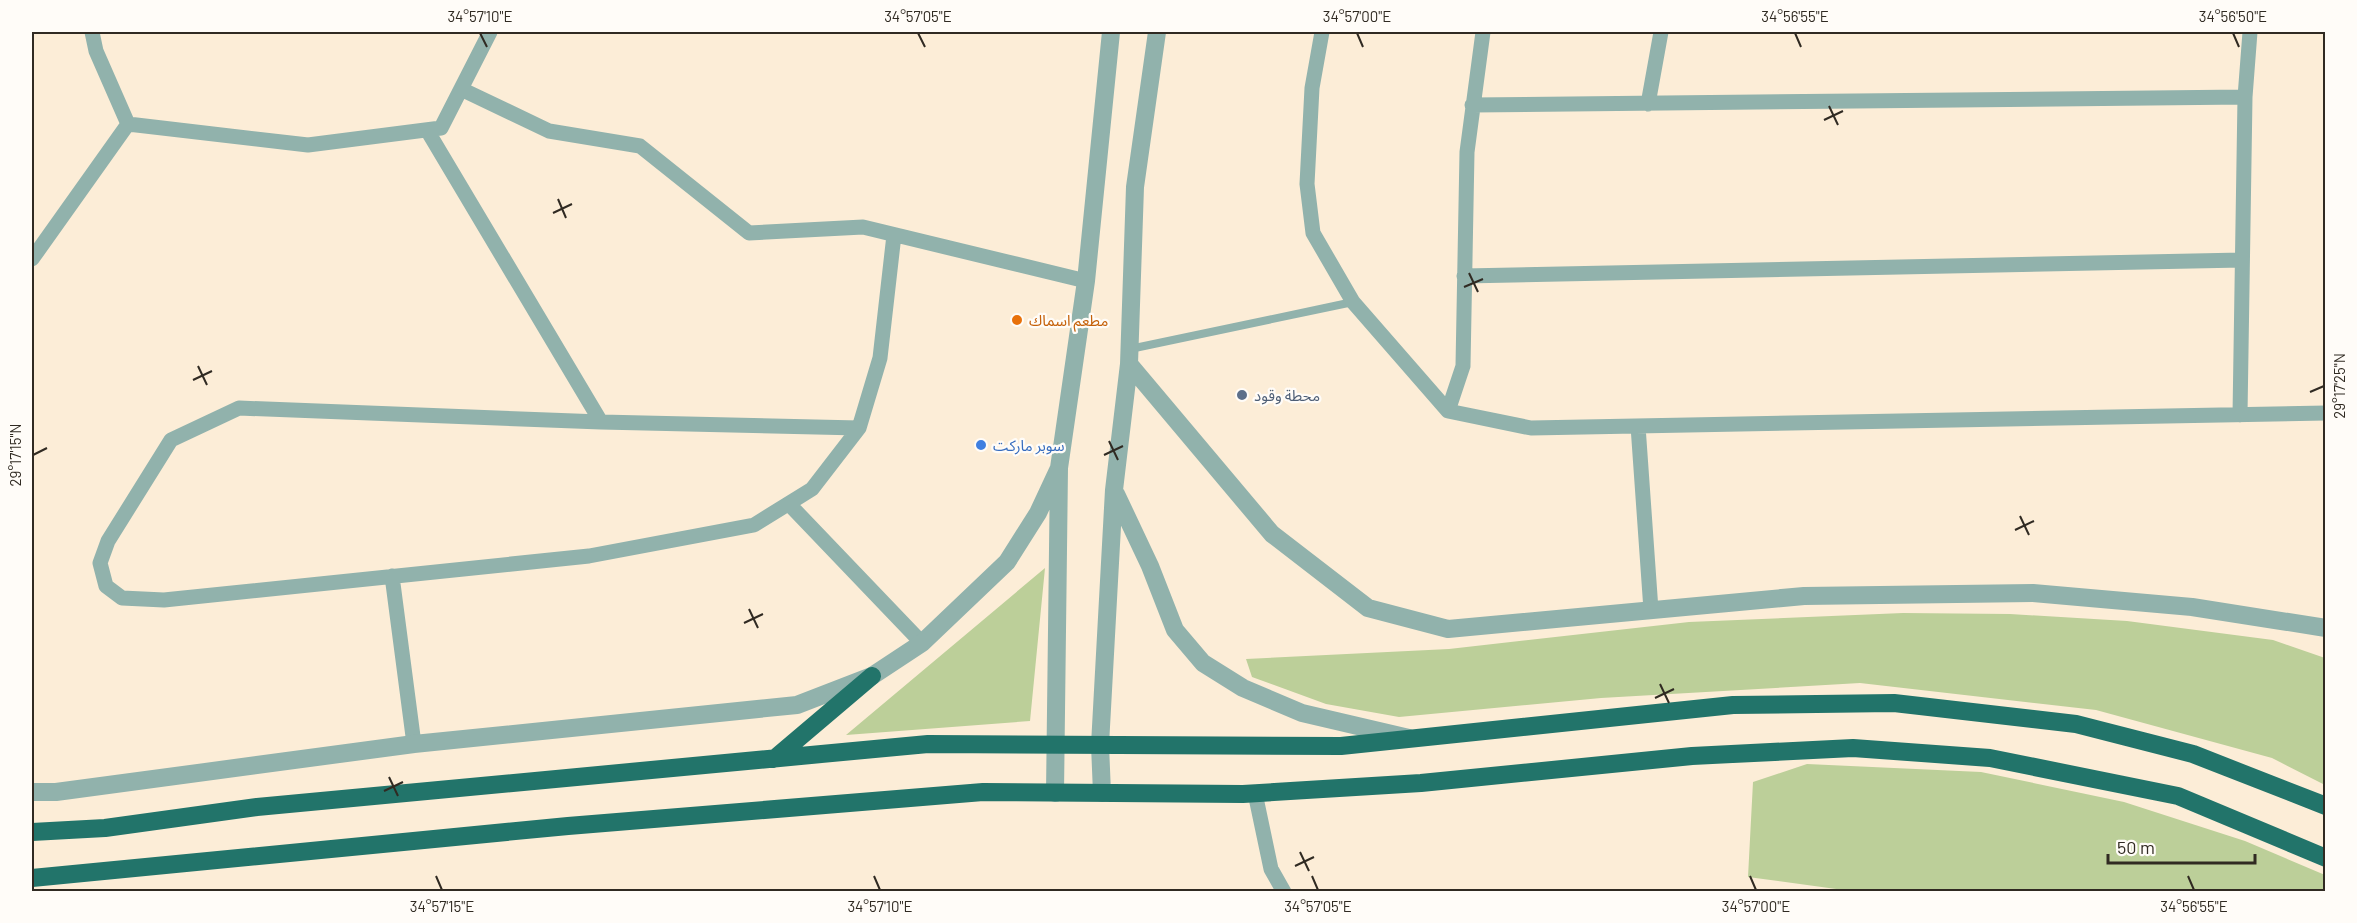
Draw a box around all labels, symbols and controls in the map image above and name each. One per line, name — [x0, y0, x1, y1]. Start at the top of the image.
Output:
text: 34°57'10"E — [447, 7, 513, 25]
text: 34°57'05"E — [884, 7, 952, 25]
text: 34°57'00"E — [1323, 7, 1391, 25]
text: 34°56'55"E — [1761, 7, 1829, 25]
text: 34°56'50"E — [2199, 7, 2267, 25]
place label: مطعم اسماك — [1029, 311, 1108, 332]
marker: مطعم اسماك — [1010, 313, 1024, 327]
text: 29°17'25"N — [2330, 353, 2348, 419]
place label: محطة وقود — [1254, 386, 1320, 405]
marker: محطة وقود — [1235, 388, 1249, 402]
text: 29°17'15"N — [6, 424, 24, 486]
place label: سوبر ماركت — [993, 436, 1065, 455]
marker: سوبر ماركت — [974, 438, 988, 452]
scale bar — [2108, 827, 2255, 865]
text: 50 m — [2117, 836, 2155, 858]
text: 34°57'15"E — [410, 897, 474, 915]
text: 34°57'10"E — [847, 897, 913, 915]
text: 34°57'05"E — [1284, 897, 1352, 915]
text: 34°57'00"E — [1722, 897, 1790, 915]
text: 34°56'55"E — [2160, 897, 2228, 915]

